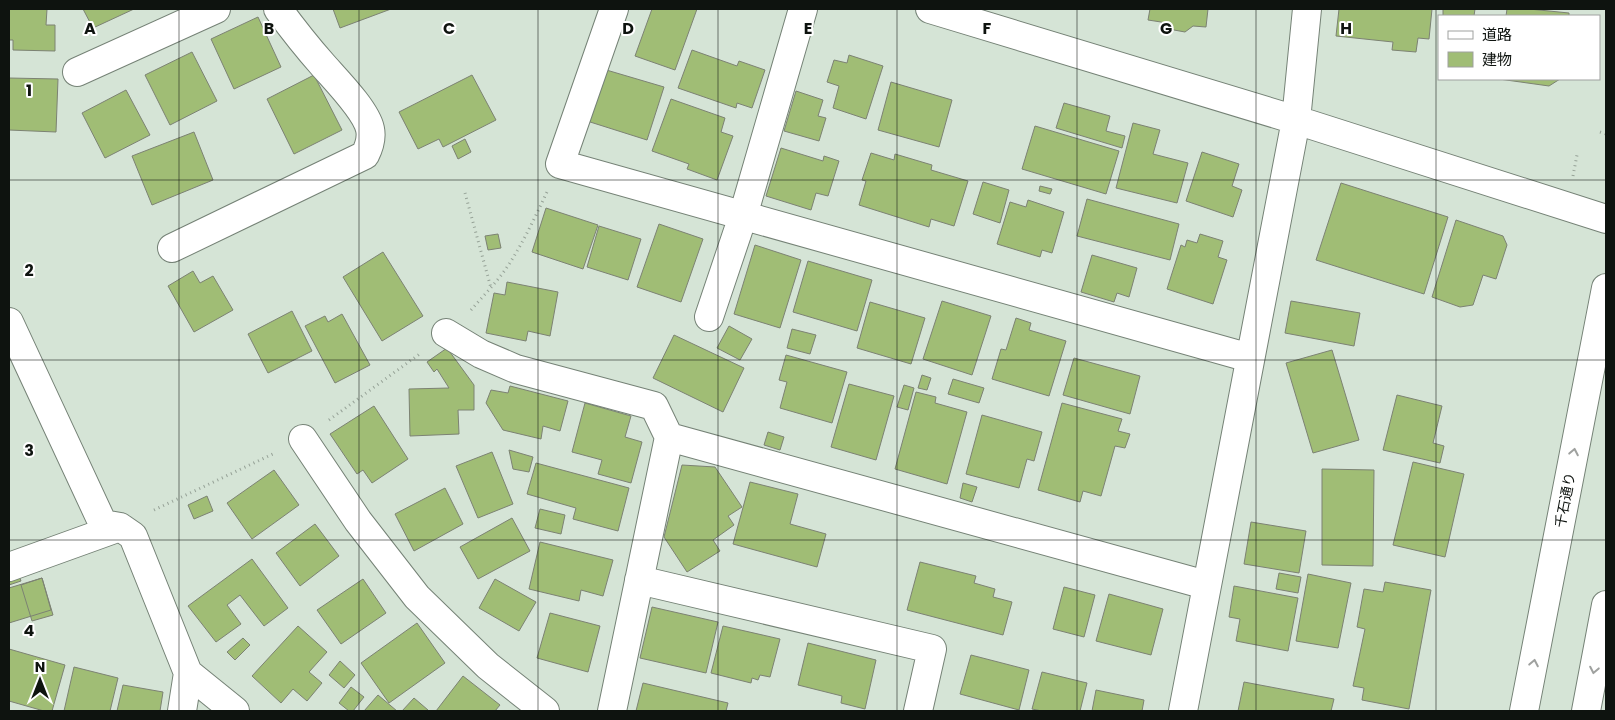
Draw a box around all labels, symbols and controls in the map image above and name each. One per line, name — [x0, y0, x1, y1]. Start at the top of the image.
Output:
legend — [1438, 15, 1600, 80]
text: A — [84, 17, 96, 40]
text: B — [264, 17, 274, 40]
text: C — [443, 17, 455, 40]
text: D — [622, 17, 634, 40]
text: E — [804, 17, 812, 40]
text: F — [983, 17, 992, 40]
text: G — [1160, 17, 1172, 40]
text: H — [1340, 17, 1352, 40]
text: 道路 — [1482, 24, 1512, 45]
text: 建物 — [1482, 49, 1512, 70]
text: 1 — [26, 79, 32, 102]
text: 2 — [24, 259, 34, 282]
text: 3 — [24, 439, 34, 462]
one-way arrow — [1569, 448, 1579, 457]
street label: 千石通り — [1550, 471, 1580, 529]
text: 4 — [24, 619, 35, 642]
north arrow — [15, 655, 65, 705]
text: N — [35, 657, 45, 677]
one-way arrow — [1528, 659, 1538, 668]
one-way arrow — [1589, 666, 1600, 674]

